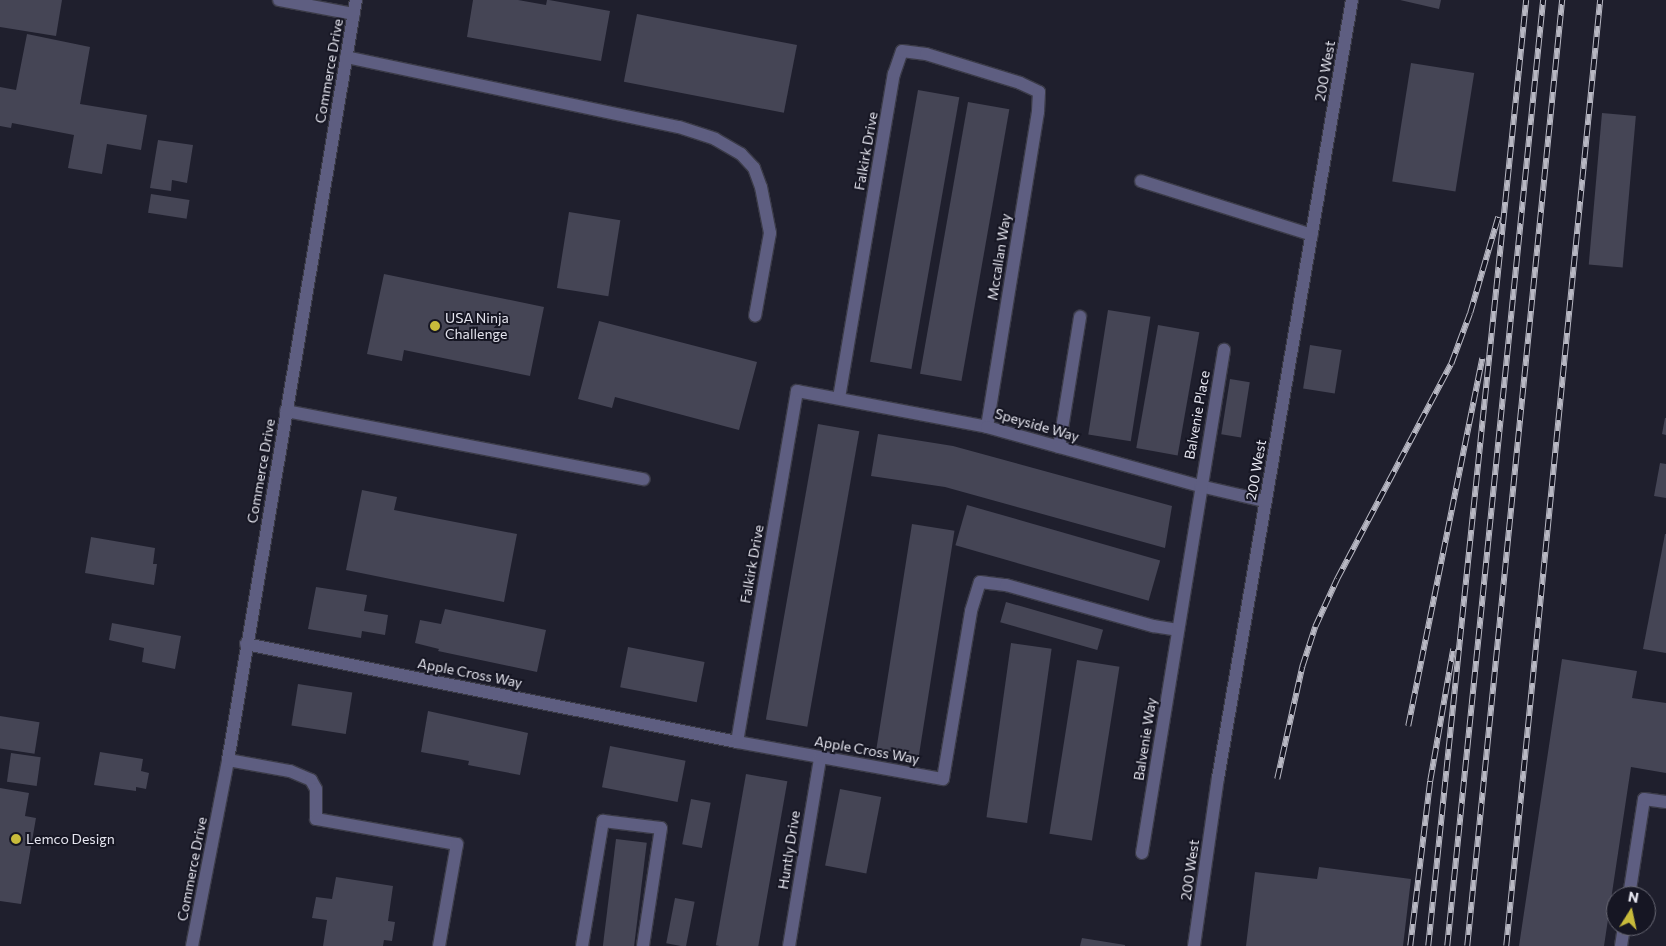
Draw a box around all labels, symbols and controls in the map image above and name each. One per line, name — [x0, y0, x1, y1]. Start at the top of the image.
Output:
street label: Commerce Drive — [312, 17, 346, 125]
street label: 200 West — [1311, 39, 1339, 103]
street label: Falkirk Drive — [851, 110, 881, 192]
street label: Mccallan Way — [984, 212, 1014, 302]
place label: USA Ninja Challenge — [445, 310, 509, 342]
marker: USA Ninja Challenge — [429, 320, 441, 332]
street label: Balvenie Place — [1181, 369, 1213, 461]
street label: Speyside Way — [993, 405, 1081, 445]
street label: Commerce Drive — [244, 417, 278, 525]
street label: 200 West — [1242, 438, 1270, 502]
street label: Falkirk Drive — [737, 523, 767, 605]
street label: Apple Cross Way — [416, 655, 524, 691]
street label: Balvenie Way — [1130, 696, 1160, 782]
street label: Apple Cross Way — [813, 732, 921, 768]
street label: Huntly Drive — [774, 809, 804, 891]
street label: Commerce Drive — [174, 815, 210, 923]
place label: Lemco Design — [26, 831, 115, 847]
marker: Lemco Design — [10, 833, 22, 845]
street label: 200 West — [1177, 838, 1203, 902]
north arrow — [1606, 886, 1656, 936]
text: N — [1627, 887, 1640, 906]

